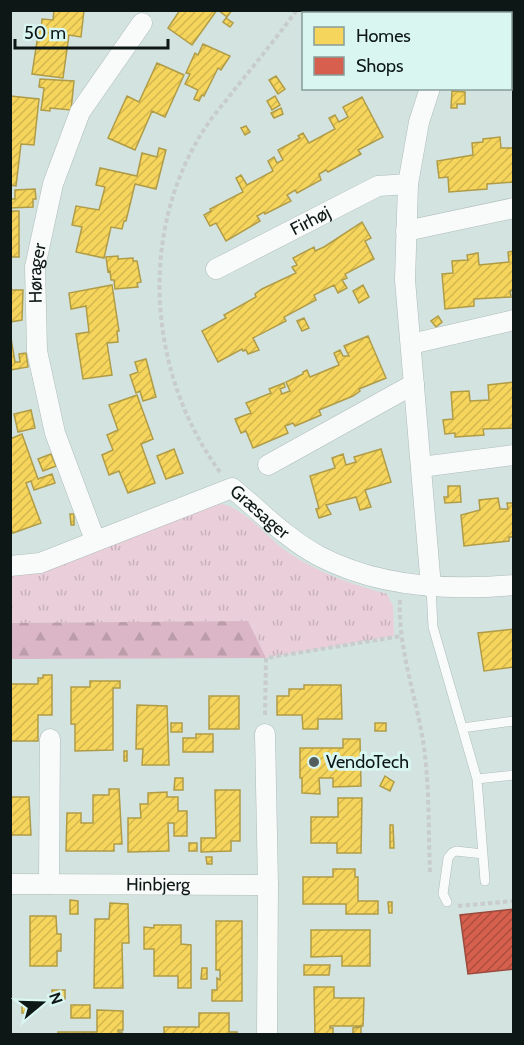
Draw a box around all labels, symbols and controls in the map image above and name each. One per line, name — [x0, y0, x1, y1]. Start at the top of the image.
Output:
scale bar — [15, 12, 168, 50]
legend — [302, 12, 512, 90]
text: 50 m — [24, 22, 66, 44]
text: Homes — [356, 25, 411, 47]
text: Shops — [356, 55, 404, 77]
street label: Firhøj — [286, 201, 334, 240]
street label: Hørager — [24, 241, 51, 304]
street label: Græsager — [226, 480, 294, 544]
place label: VendoTech — [326, 751, 409, 773]
marker: VendoTech — [307, 755, 321, 769]
street label: Hinbjerg — [126, 873, 191, 896]
north arrow — [12, 973, 72, 1033]
text: N — [45, 990, 67, 1007]

